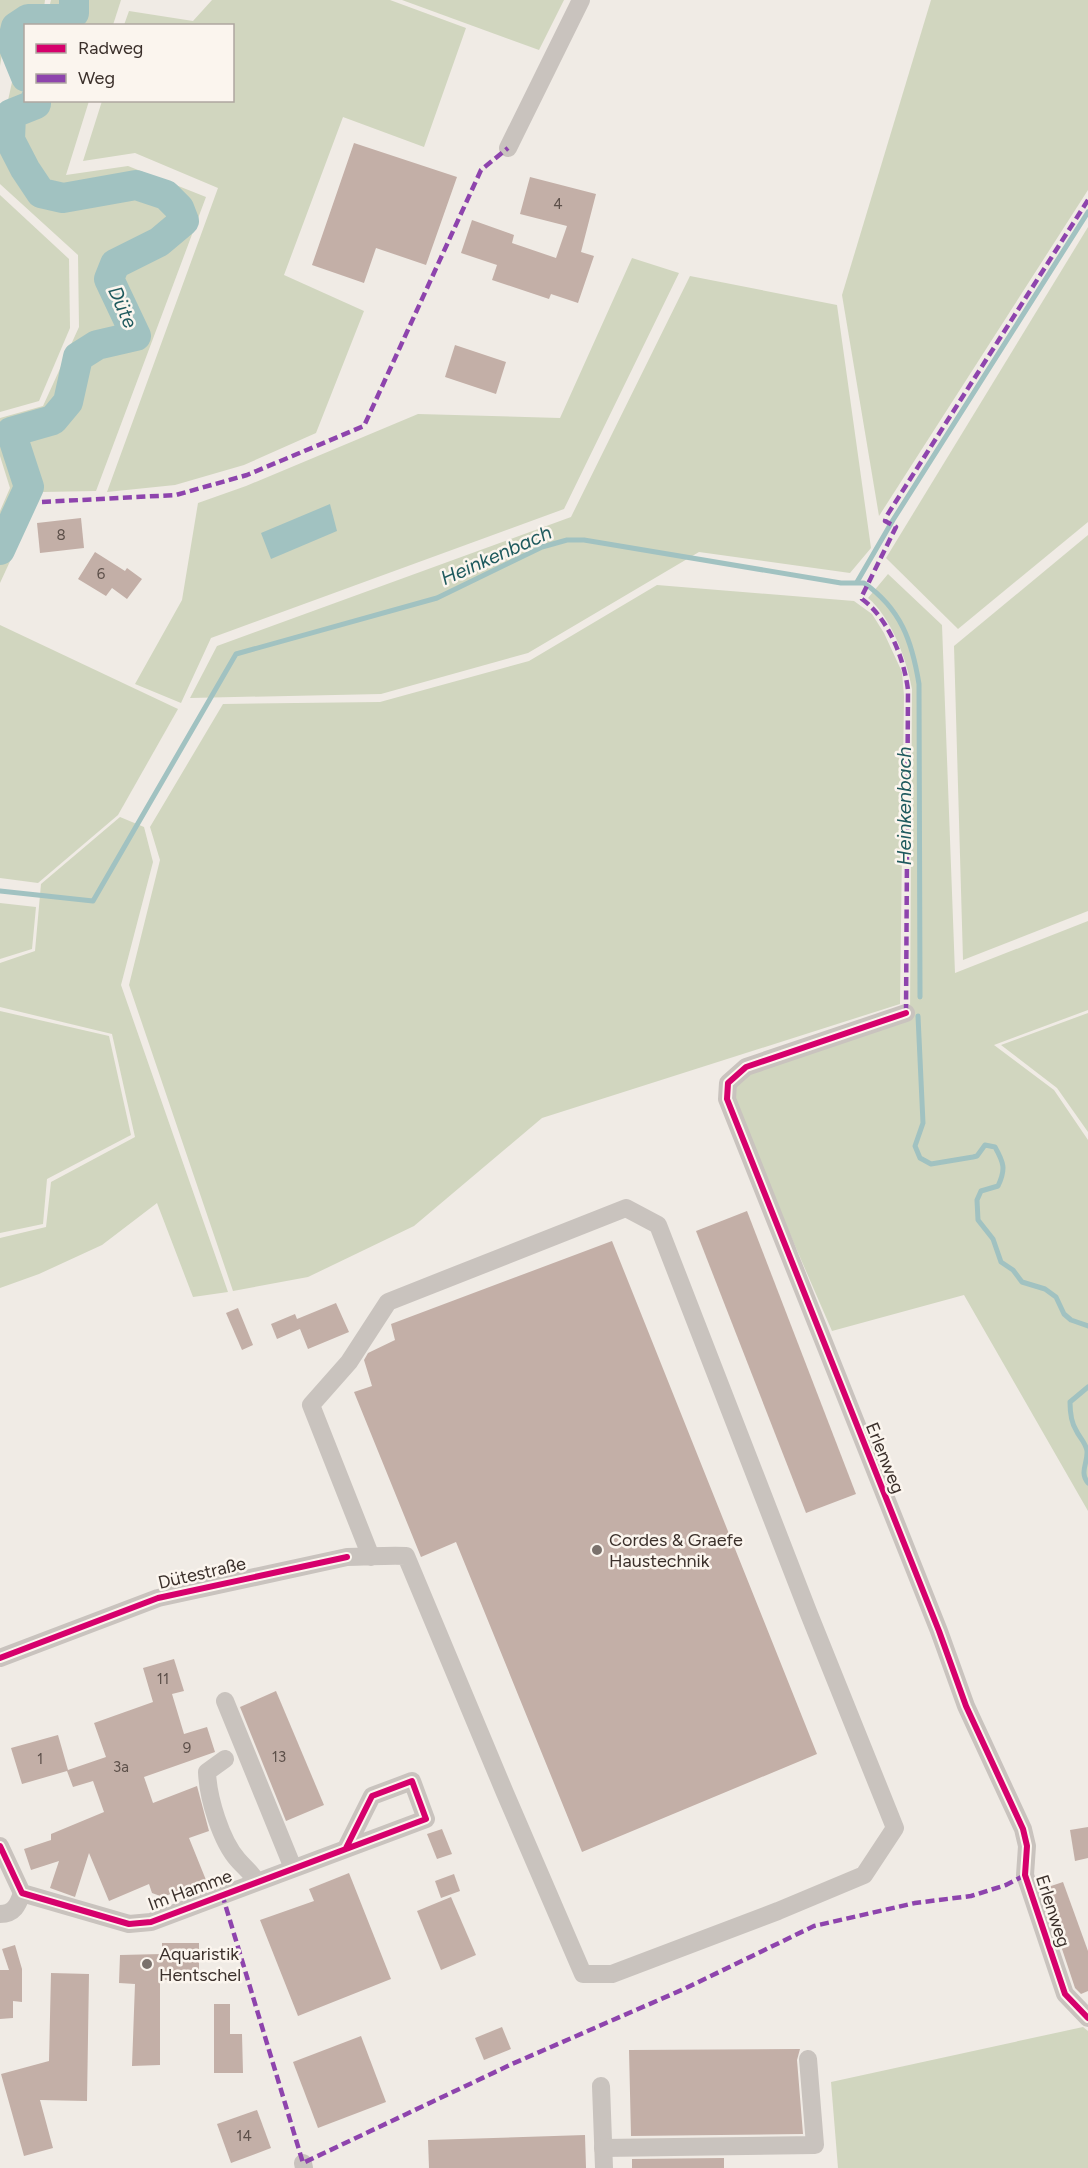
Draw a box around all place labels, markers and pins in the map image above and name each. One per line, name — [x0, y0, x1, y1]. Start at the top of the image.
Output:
place label: Cordes & Graefe Haustechnik — [609, 1529, 743, 1572]
marker: Cordes & Graefe Haustechnik — [590, 1543, 604, 1557]
place label: Aquaristik Hentschel — [159, 1943, 241, 1986]
marker: Aquaristik Hentschel — [140, 1957, 154, 1971]

